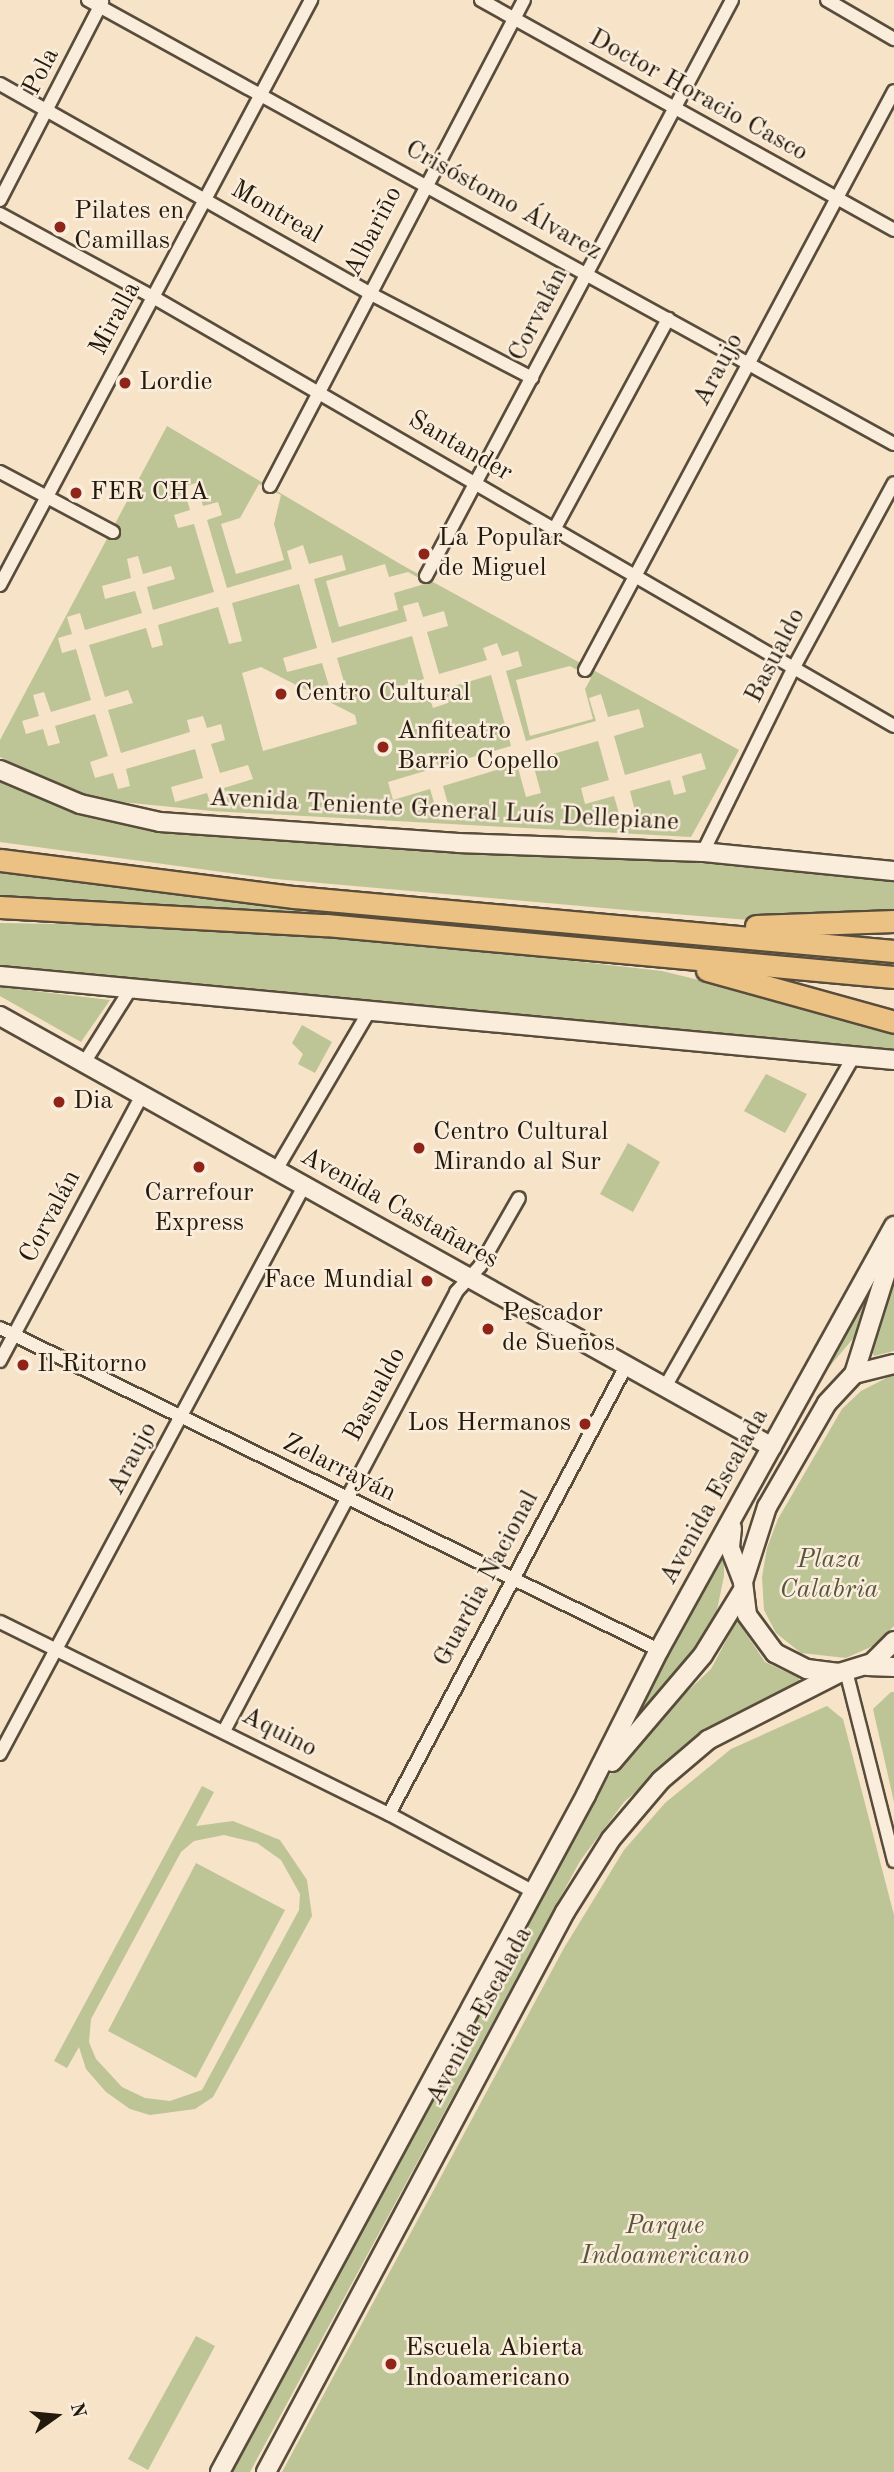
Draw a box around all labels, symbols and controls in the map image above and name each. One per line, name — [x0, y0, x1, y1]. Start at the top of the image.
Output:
street label: Doctor Horacio Casco — [583, 23, 813, 169]
street label: Pola — [17, 43, 67, 101]
street label: Crisóstomo Álvarez — [399, 134, 607, 268]
street label: Montreal — [225, 174, 327, 252]
street label: Albariño — [338, 181, 410, 283]
place label: Pilates en Camillas — [74, 196, 184, 258]
marker: Pilates en Camillas — [52, 219, 68, 235]
street label: Corvalán — [502, 263, 576, 367]
street label: Miralla — [84, 277, 148, 361]
street label: Araujo — [687, 328, 751, 412]
place label: Lordie — [139, 367, 213, 399]
marker: Lordie — [117, 375, 133, 391]
street label: Santander — [402, 405, 518, 489]
place label: FER CHA — [90, 477, 209, 509]
marker: FER CHA — [68, 485, 84, 501]
place label: La Popular de Miguel — [438, 523, 563, 584]
marker: La Popular de Miguel — [416, 546, 432, 562]
street label: Basualdo — [739, 603, 813, 709]
place label: Centro Cultural — [295, 678, 470, 710]
marker: Centro Cultural — [273, 686, 289, 702]
place label: Anfiteatro Barrio Copello — [397, 716, 559, 778]
marker: Anfiteatro Barrio Copello — [375, 739, 391, 755]
street label: Avenida Teniente General Luís Dellepiane — [208, 783, 680, 839]
place label: Dia — [73, 1086, 113, 1118]
marker: Dia — [51, 1094, 67, 1110]
place label: Centro Cultural Mirando al Sur — [433, 1117, 608, 1178]
marker: Centro Cultural Mirando al Sur — [411, 1140, 427, 1156]
street label: Avenida Castañares — [294, 1142, 504, 1276]
marker: Carrefour Express — [191, 1159, 207, 1175]
street label: Corvalán — [14, 1165, 88, 1269]
place label: Carrefour Express — [144, 1178, 254, 1240]
place label: Face Mundial — [264, 1265, 413, 1297]
marker: Face Mundial — [419, 1273, 435, 1289]
place label: Pescador de Sueños — [502, 1298, 615, 1360]
marker: Pescador de Sueños — [480, 1321, 496, 1337]
street label: Basualdo — [338, 1343, 414, 1447]
place label: Il Ritorno — [37, 1349, 147, 1381]
marker: Il Ritorno — [15, 1357, 31, 1373]
street label: Avenida Escalada — [654, 1403, 776, 1591]
place label: Los Hermanos — [407, 1408, 571, 1440]
marker: Los Hermanos — [577, 1416, 593, 1432]
street label: Araujo — [101, 1417, 165, 1501]
street label: Zelarrayán — [277, 1428, 401, 1510]
street label: Guardia Nacional — [427, 1486, 547, 1672]
park label: Plaza Calabria — [779, 1545, 879, 1606]
street label: Aquino — [236, 1701, 322, 1765]
street label: Avenida Escalada — [420, 1922, 540, 2110]
park label: Parque Indoamericano — [581, 2211, 749, 2272]
place label: Escuela Abierta Indoamericano — [405, 2333, 583, 2394]
marker: Escuela Abierta Indoamericano — [383, 2356, 399, 2372]
north arrow — [21, 2381, 91, 2451]
text: N — [66, 2401, 88, 2420]

